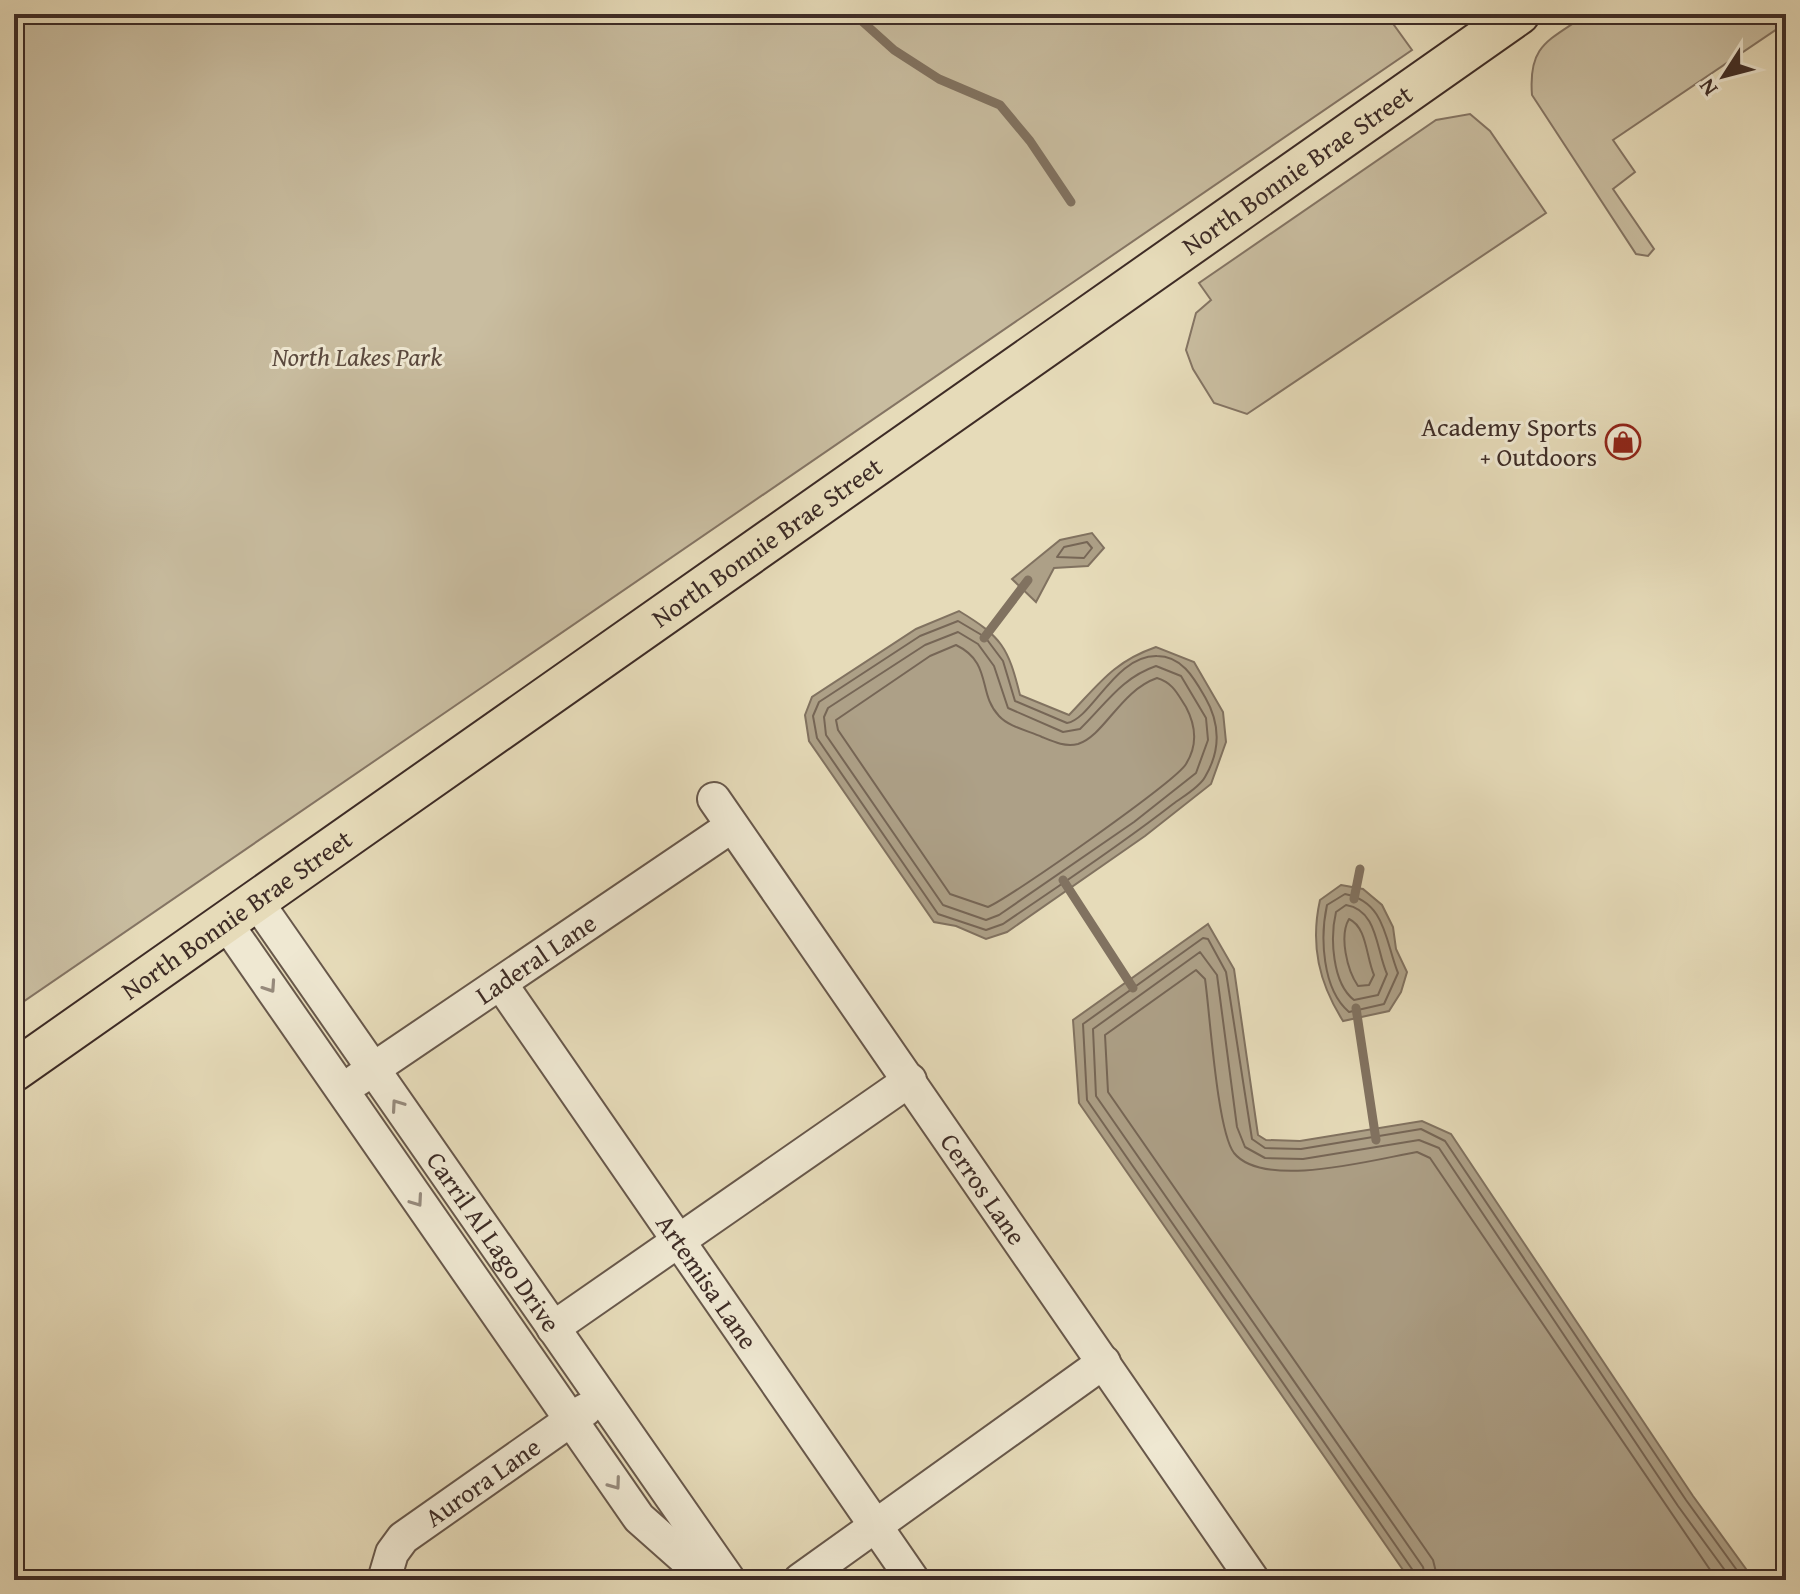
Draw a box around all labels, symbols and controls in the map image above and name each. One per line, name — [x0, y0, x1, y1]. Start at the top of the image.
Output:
north arrow — [1684, 36, 1764, 116]
text: N — [1690, 72, 1725, 103]
street label: North Bonnie Brae Street — [1173, 75, 1420, 264]
park label: North Lakes Park — [271, 337, 442, 376]
place label: Academy Sports + Outdoors — [1421, 407, 1597, 476]
shop icon: Academy Sports + Outdoors — [1604, 423, 1642, 461]
street label: North Bonnie Brae Street — [643, 447, 890, 637]
street label: North Bonnie Brae Street — [113, 819, 360, 1009]
street label: Laderal Lane — [467, 903, 604, 1013]
one-way arrow — [260, 978, 275, 992]
one-way arrow — [392, 1099, 407, 1113]
street label: Cerros Lane — [931, 1125, 1036, 1253]
street label: Carril Al Lago Drive — [417, 1143, 571, 1340]
one-way arrow — [407, 1192, 422, 1206]
street label: Artemisa Lane — [647, 1206, 768, 1357]
street label: Aurora Lane — [416, 1427, 548, 1536]
one-way arrow — [605, 1476, 620, 1490]

